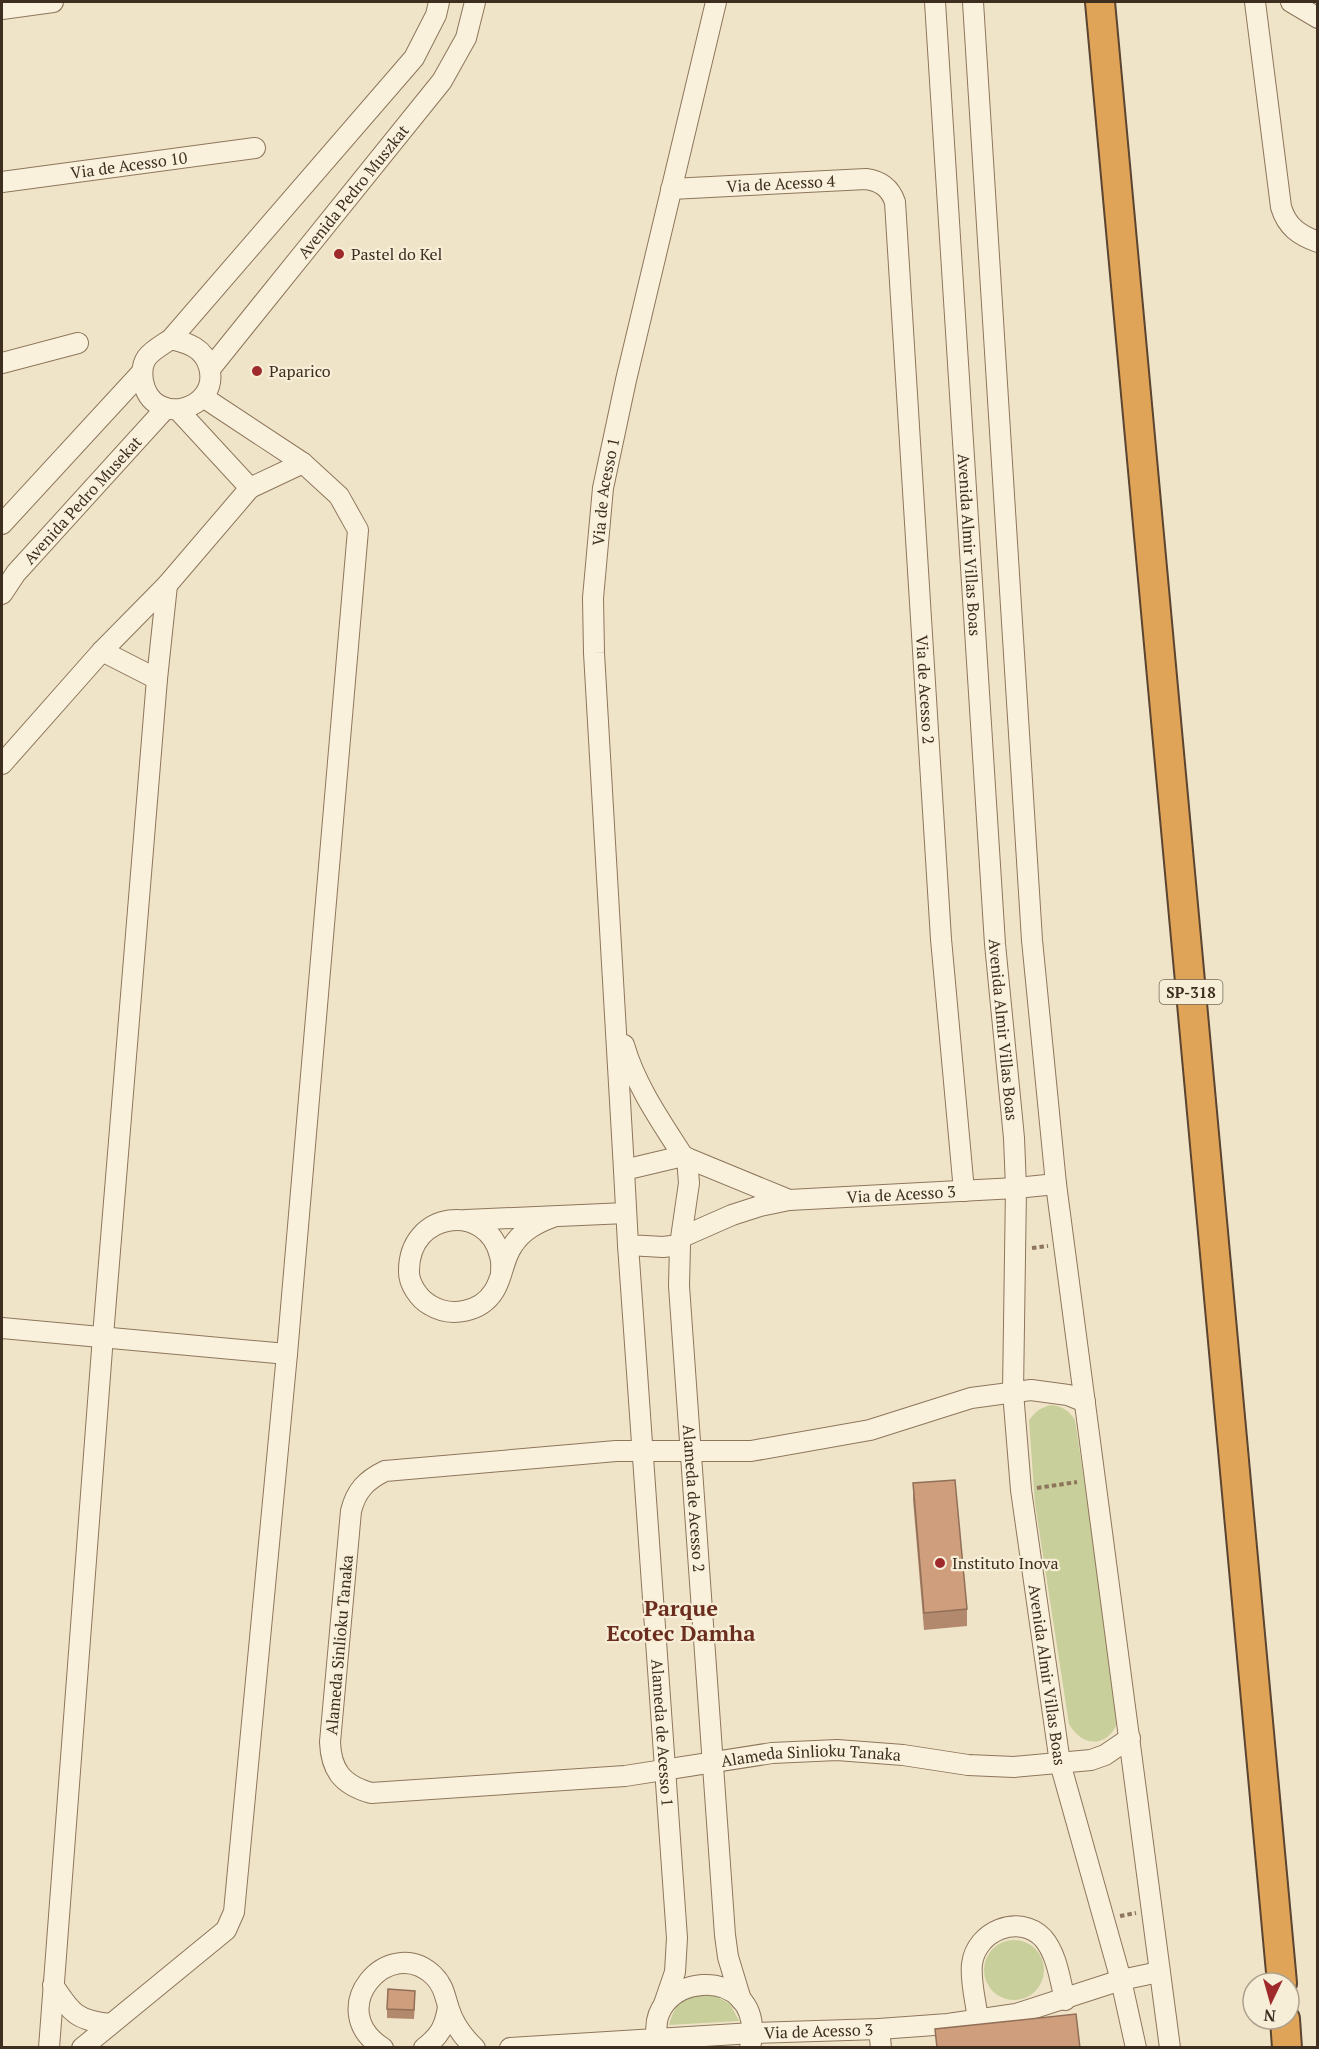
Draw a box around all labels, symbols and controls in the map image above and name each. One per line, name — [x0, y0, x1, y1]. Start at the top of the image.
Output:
street label: Avenida Pedro Muszkat — [292, 120, 414, 263]
street label: Via de Acesso 10 — [69, 146, 189, 184]
street label: Via de Acesso 4 — [726, 170, 836, 197]
place label: Pastel do Kel — [351, 243, 442, 265]
marker: Pastel do Kel — [332, 247, 346, 261]
place label: Paparico — [269, 360, 331, 382]
marker: Paparico — [250, 364, 264, 378]
street label: Avenida Pedro Musekat — [18, 431, 147, 569]
street label: Via de Acesso 1 — [587, 436, 624, 547]
street label: Avenida Almir Villas Boas — [953, 453, 986, 637]
street label: Via de Acesso 2 — [911, 634, 940, 745]
street label: Avenida Almir Villas Boas — [984, 938, 1023, 1122]
road number: SP-318 — [1160, 980, 1222, 1004]
street label: Via de Acesso 3 — [846, 1180, 956, 1208]
street label: Alameda de Acesso 2 — [678, 1424, 710, 1573]
place label: Instituto Inova — [952, 1552, 1059, 1574]
street label: Alameda Sinlioku Tanaka — [320, 1554, 358, 1736]
marker: Instituto Inova — [933, 1556, 947, 1570]
street label: Avenida Almir Villas Boas — [1024, 1583, 1071, 1767]
district label: Parque Ecotec Damha — [607, 1593, 755, 1647]
street label: Alameda de Acesso 1 — [646, 1658, 679, 1807]
street label: Alameda Sinlioku Tanaka — [719, 1739, 902, 1772]
north arrow — [1241, 1971, 1301, 2031]
text: N — [1263, 2004, 1277, 2027]
street label: Via de Acesso 3 — [764, 2018, 873, 2044]

